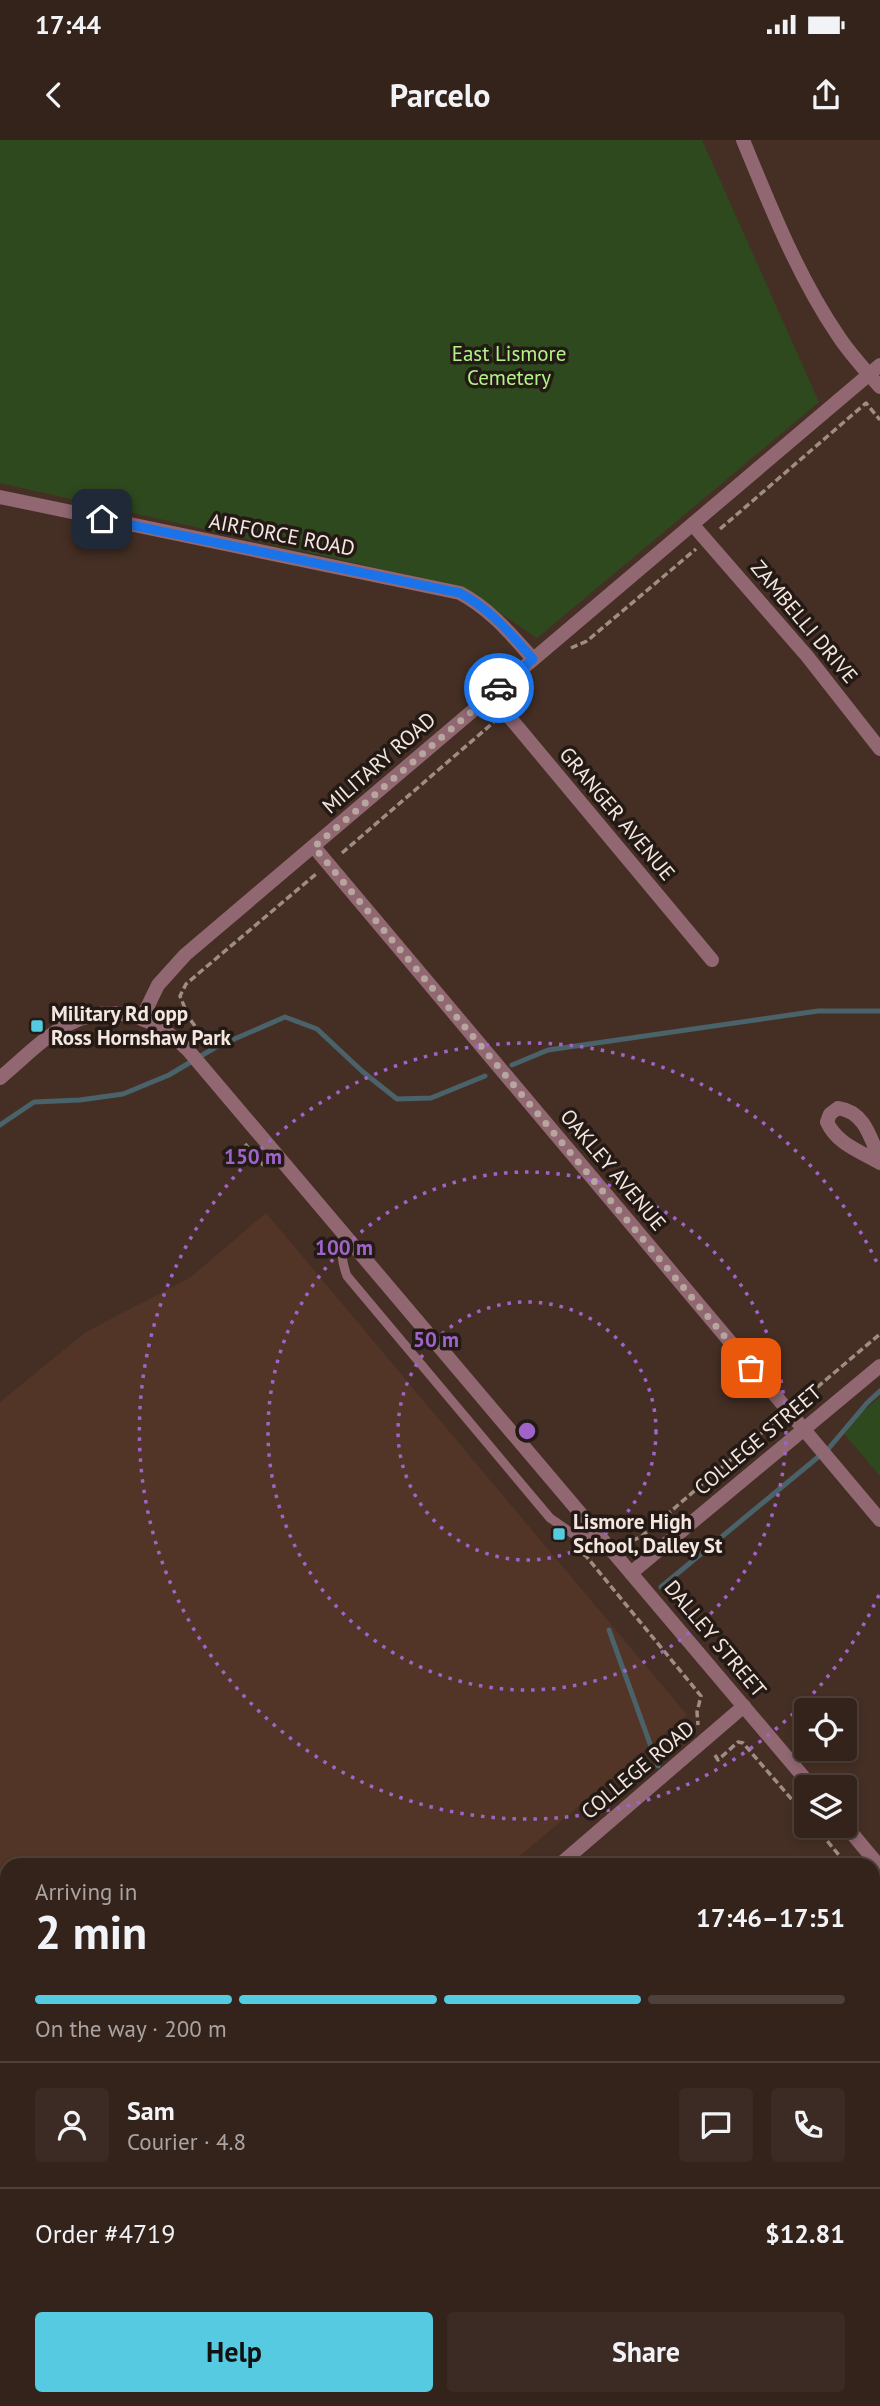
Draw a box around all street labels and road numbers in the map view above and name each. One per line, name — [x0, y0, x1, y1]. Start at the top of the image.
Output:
street label: AIRFORCE ROAD — [207, 507, 357, 562]
street label: ZAMBELLI DRIVE — [745, 555, 864, 689]
street label: MILITARY ROAD — [316, 706, 441, 819]
street label: GRANGER AVENUE — [554, 741, 681, 886]
street label: OAKLEY AVENUE — [555, 1103, 672, 1236]
street label: COLLEGE STREET — [688, 1378, 827, 1501]
street label: DALLEY STREET — [659, 1575, 772, 1703]
street label: COLLEGE ROAD — [575, 1714, 700, 1825]

